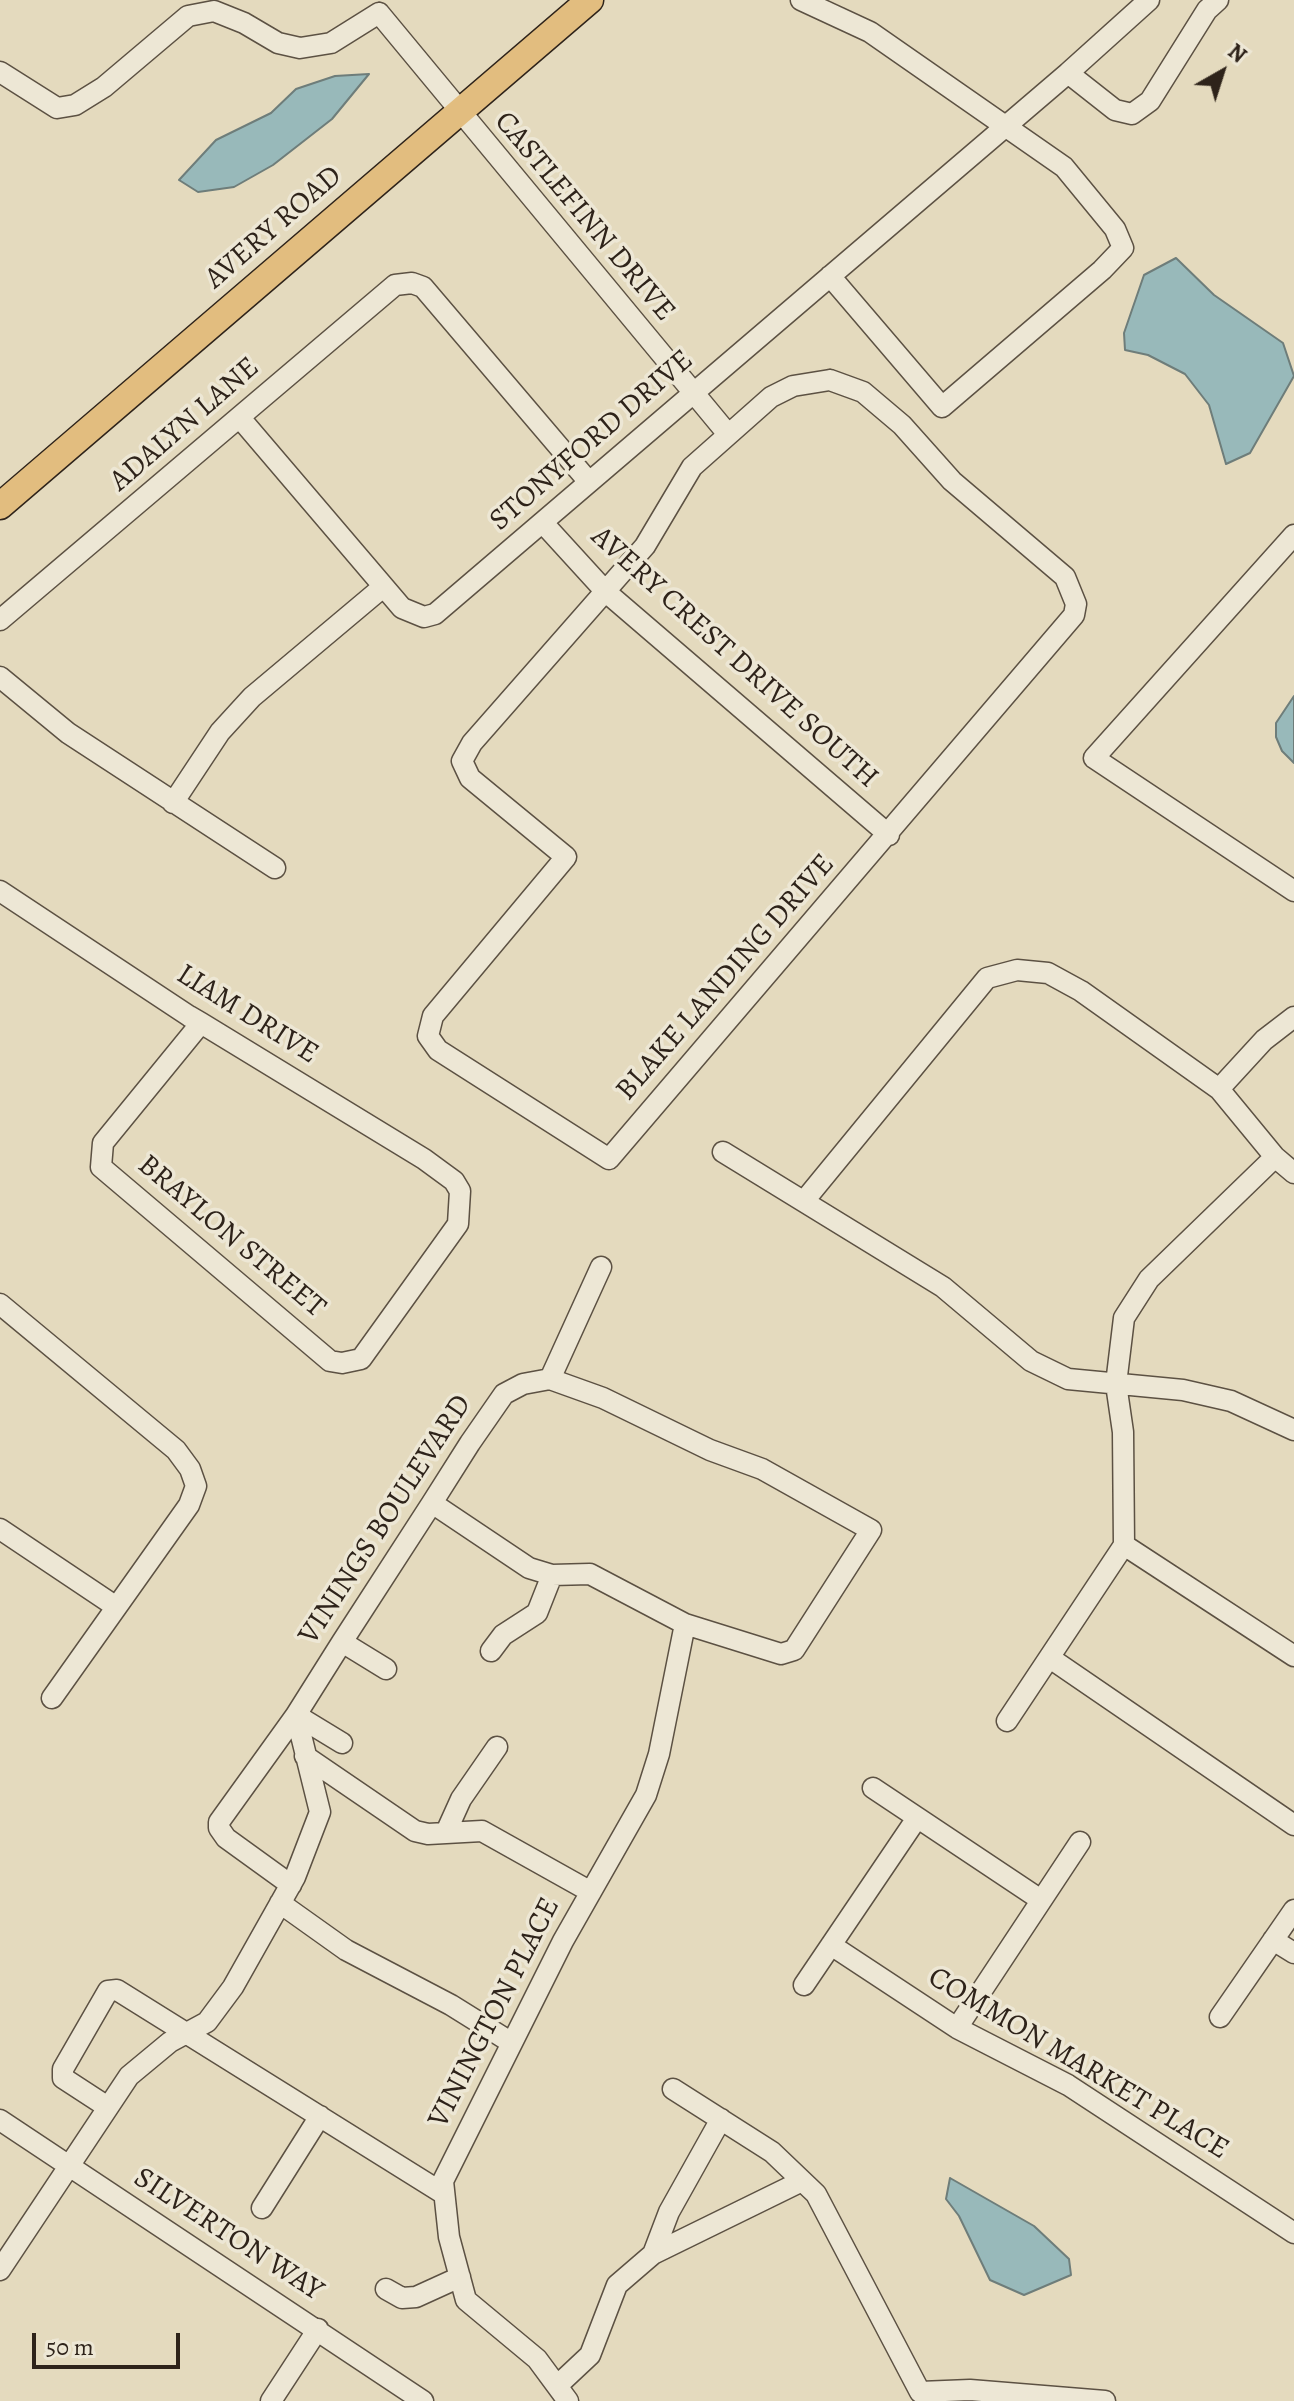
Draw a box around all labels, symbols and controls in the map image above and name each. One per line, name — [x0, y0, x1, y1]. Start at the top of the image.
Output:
north arrow — [1182, 32, 1262, 112]
text: N — [1221, 37, 1253, 70]
street label: CASTLEFINN DRIVE — [486, 105, 682, 329]
street label: AVERY ROAD — [198, 159, 350, 297]
street label: STONYFORD DRIVE — [483, 343, 701, 539]
street label: ADALYN LANE — [103, 350, 267, 500]
street label: AVERY CREST DRIVE SOUTH — [583, 519, 885, 797]
street label: BLAKE LANDING DRIVE — [609, 847, 843, 1109]
street label: LIAM DRIVE — [169, 957, 325, 1073]
street label: BRAYLON STREET — [130, 1148, 332, 1326]
street label: VININGS BOULEVARD — [292, 1388, 480, 1652]
street label: VININGTON PLACE — [421, 1892, 569, 2134]
street label: COMMON MARKET PLACE — [921, 1960, 1235, 2168]
street label: SILVERTON WAY — [127, 2160, 329, 2310]
scale bar — [36, 2317, 184, 2367]
text: 50 m — [46, 2331, 94, 2363]

